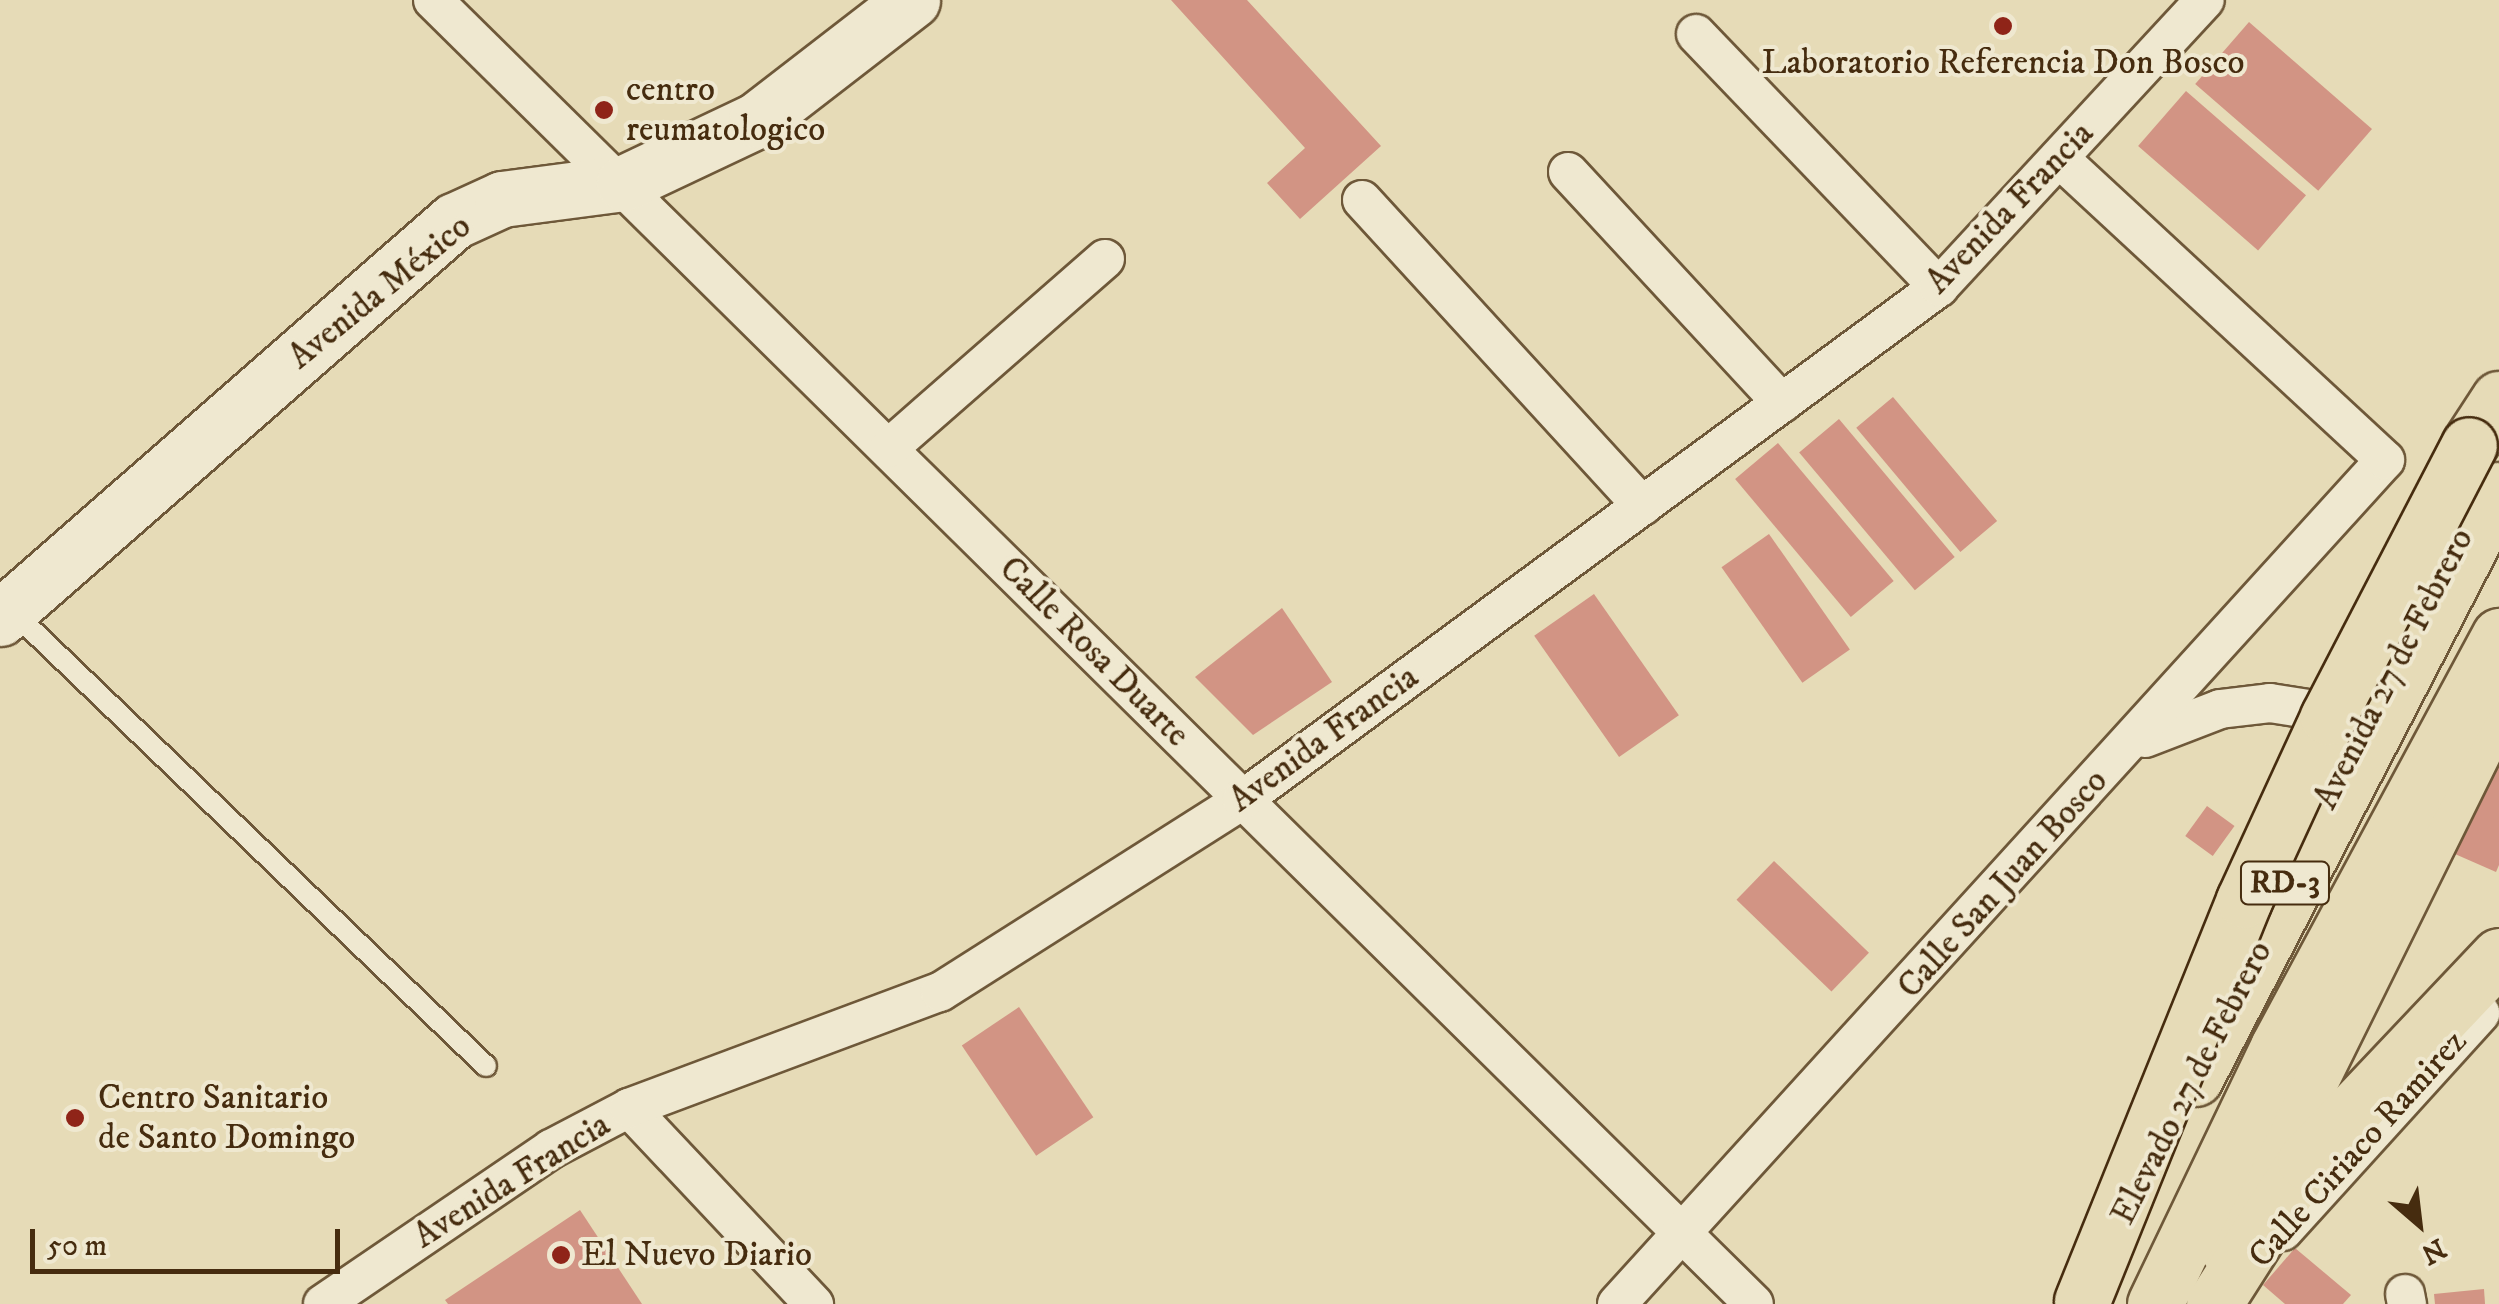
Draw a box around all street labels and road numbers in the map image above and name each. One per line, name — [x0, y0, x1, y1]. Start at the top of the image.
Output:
street label: Avenida Francia — [1917, 113, 2103, 303]
street label: Avenida México — [280, 206, 480, 378]
street label: Avenida 27 de Febrero — [2305, 522, 2483, 816]
street label: Calle Rosa Duarte — [990, 548, 1198, 756]
street label: Avenida Francia — [1221, 656, 1427, 822]
street label: Calle San Juan Bosco — [1889, 761, 2117, 1007]
road number: RD-3 — [2238, 856, 2332, 910]
street label: Elevado 27 de Febrero — [2102, 934, 2282, 1232]
street label: Calle Ciriaco Ramirez — [2240, 1021, 2476, 1277]
street label: Avenida Francia — [406, 1104, 618, 1258]

